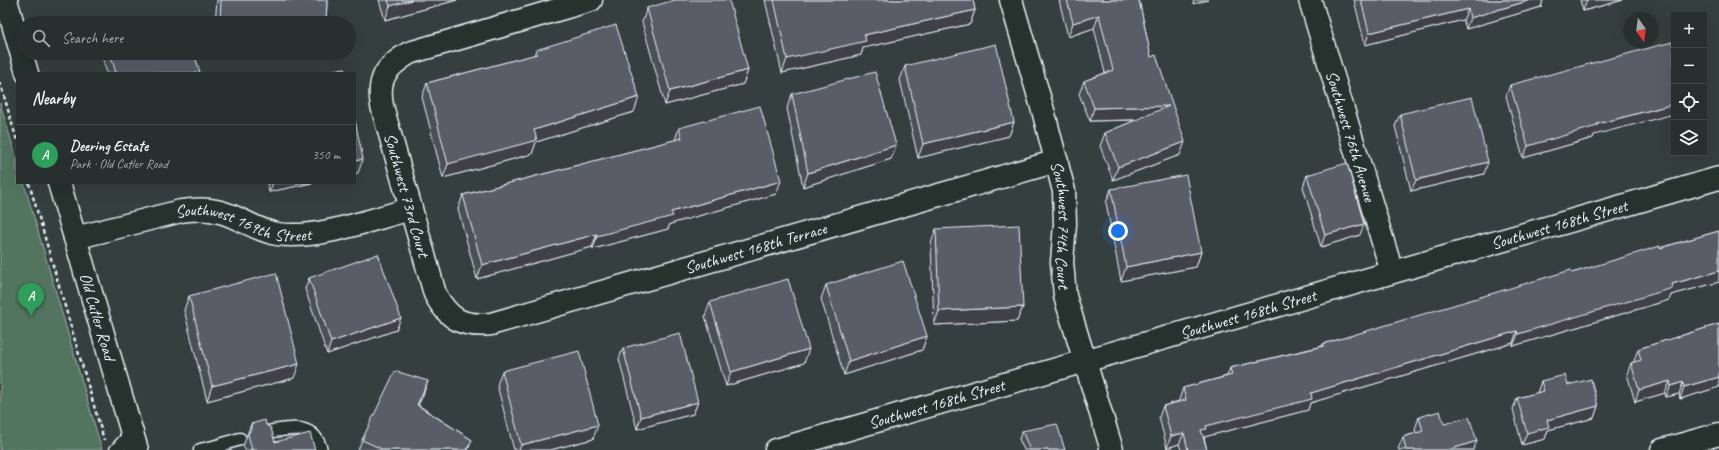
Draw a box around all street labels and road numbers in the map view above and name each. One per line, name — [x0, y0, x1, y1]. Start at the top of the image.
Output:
street label: Southwest 76th Avenue — [1321, 68, 1381, 205]
street label: Southwest 73rd Court — [379, 131, 435, 262]
street label: Southwest 74th Court — [1046, 159, 1075, 292]
street label: Southwest 168th Street — [1489, 194, 1632, 254]
street label: Southwest 169th Street — [173, 199, 315, 246]
street label: Southwest 168th Terrace — [682, 218, 830, 279]
street label: Old Cutler Road — [75, 270, 121, 365]
street label: Southwest 168th Street — [1177, 284, 1321, 344]
street label: Southwest 168th Street — [866, 374, 1009, 434]

